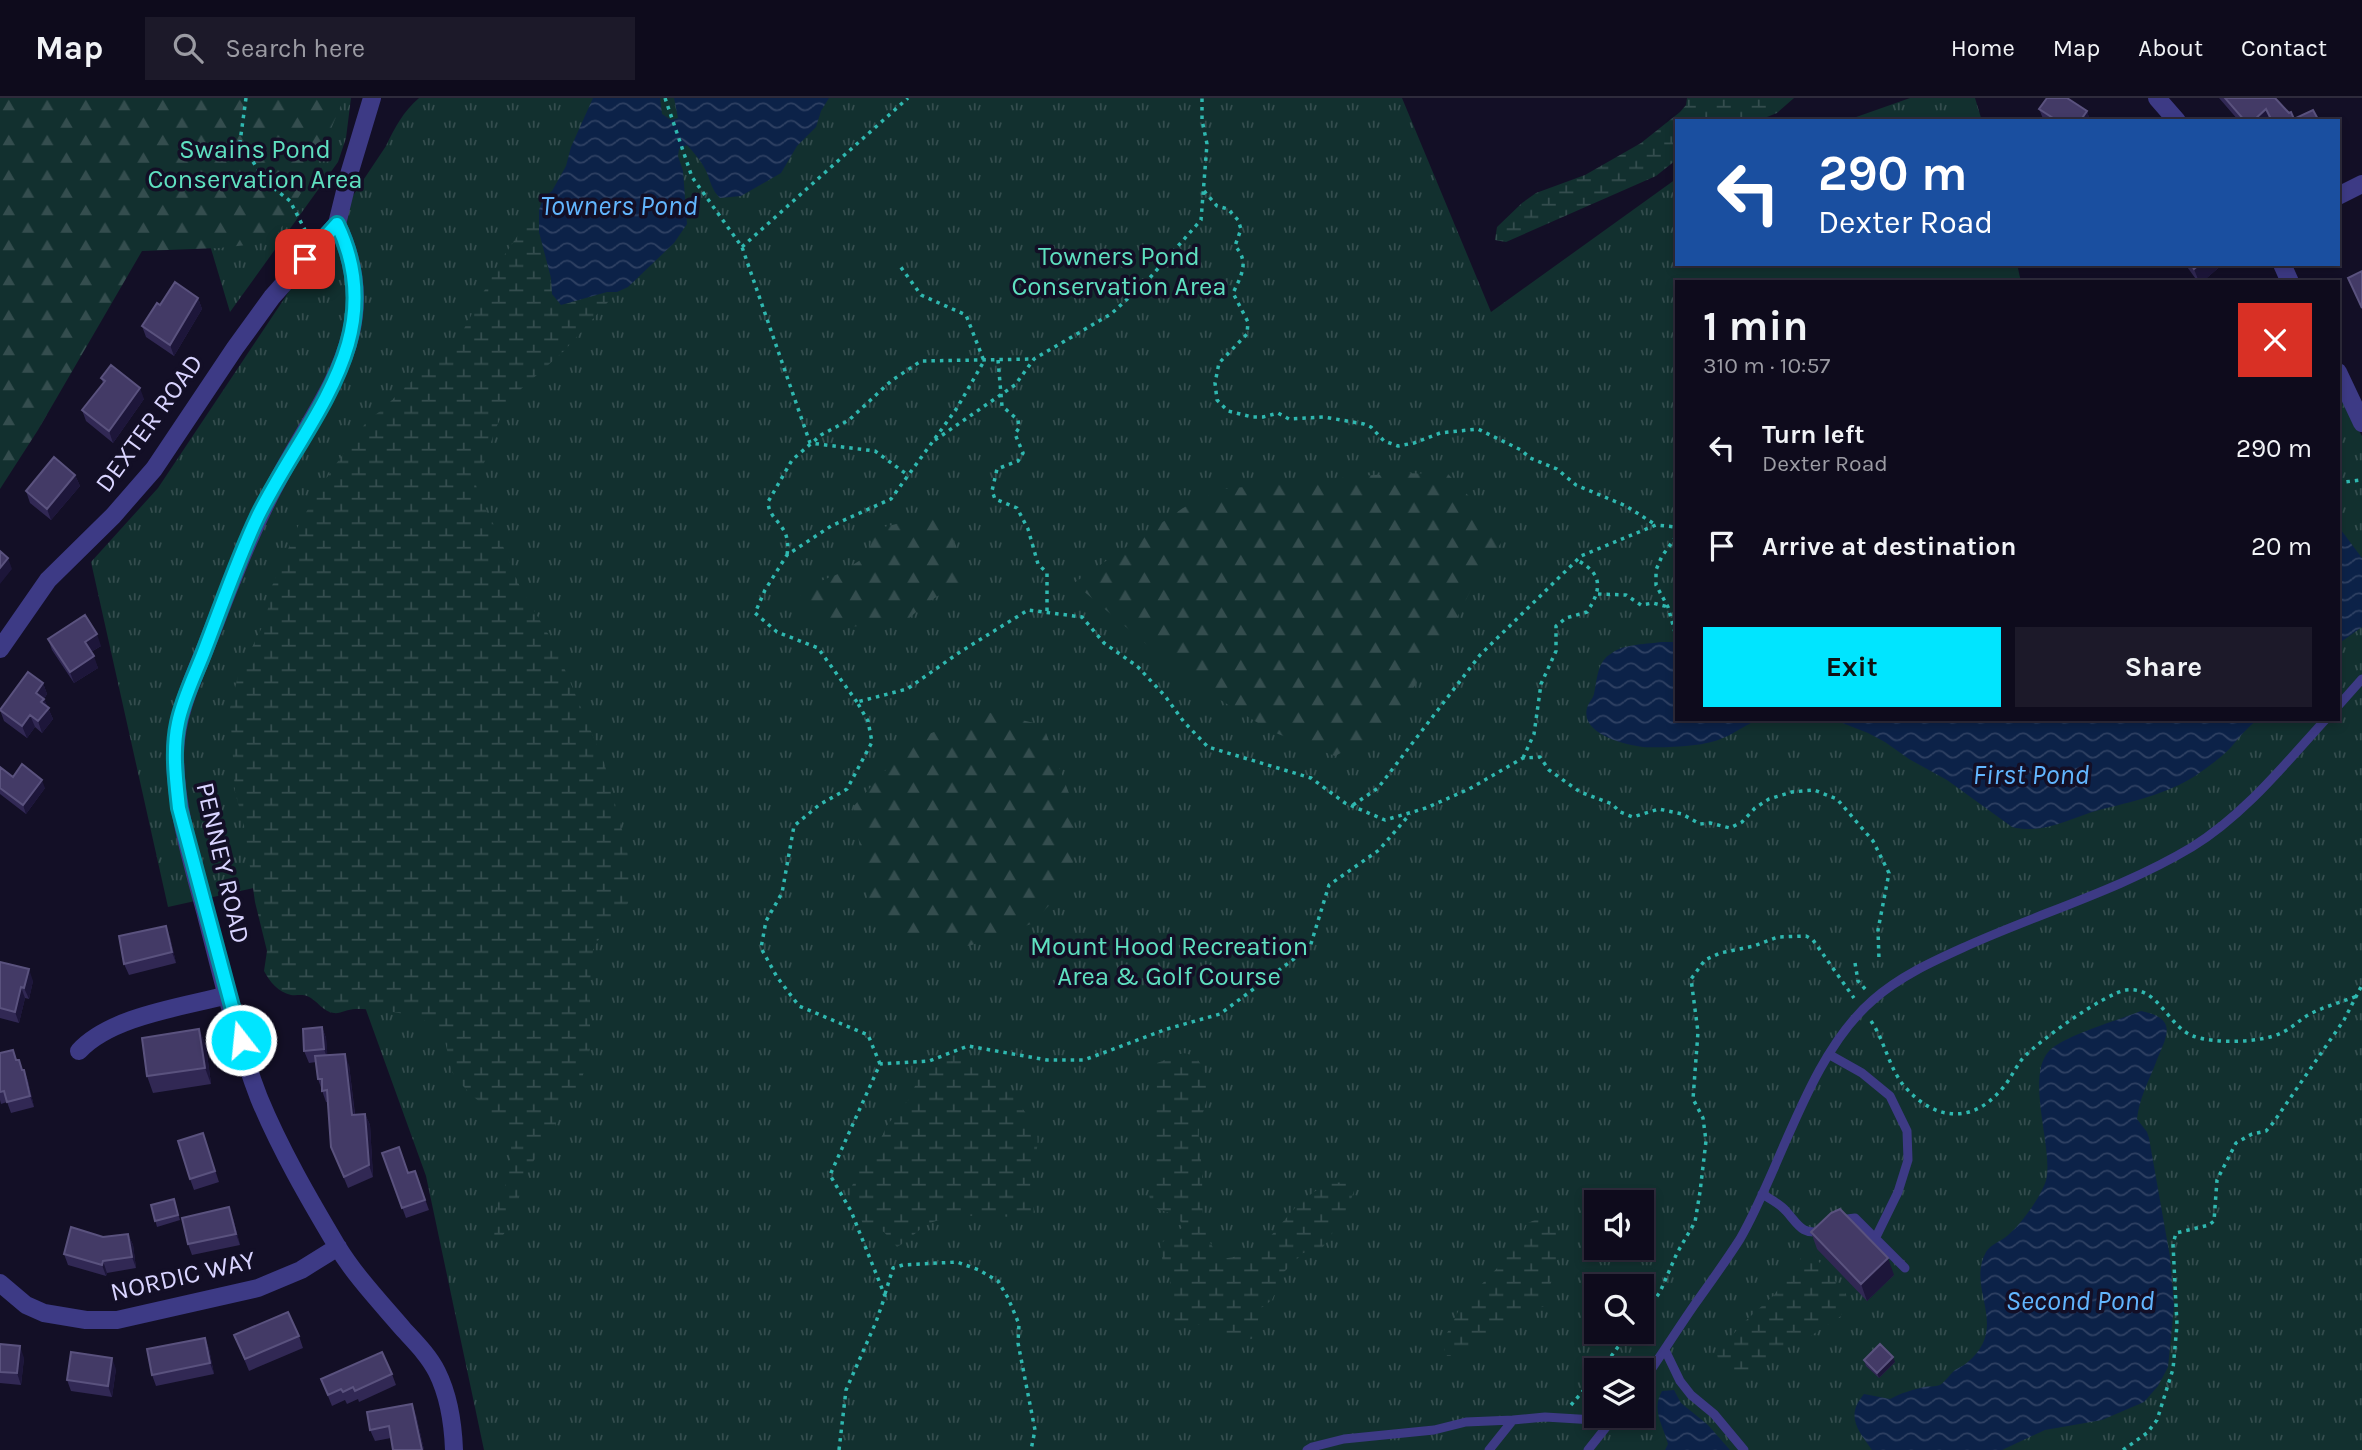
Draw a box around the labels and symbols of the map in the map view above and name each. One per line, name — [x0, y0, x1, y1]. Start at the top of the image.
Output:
park label: Swains Pond Conservation Area — [147, 134, 363, 195]
water label: Towners Pond — [540, 189, 698, 222]
pin — [275, 229, 335, 289]
park label: Towners Pond Conservation Area — [1011, 241, 1227, 302]
street label: DEXTER ROAD — [89, 348, 209, 498]
water label: First Pond — [1973, 758, 2089, 791]
street label: PENNEY ROAD — [189, 779, 257, 947]
park label: Mount Hood Recreation Area & Golf Course — [1030, 931, 1308, 992]
position arrow — [204, 1003, 278, 1077]
street label: NORDIC WAY — [107, 1244, 259, 1308]
water label: Second Pond — [2006, 1284, 2155, 1317]

